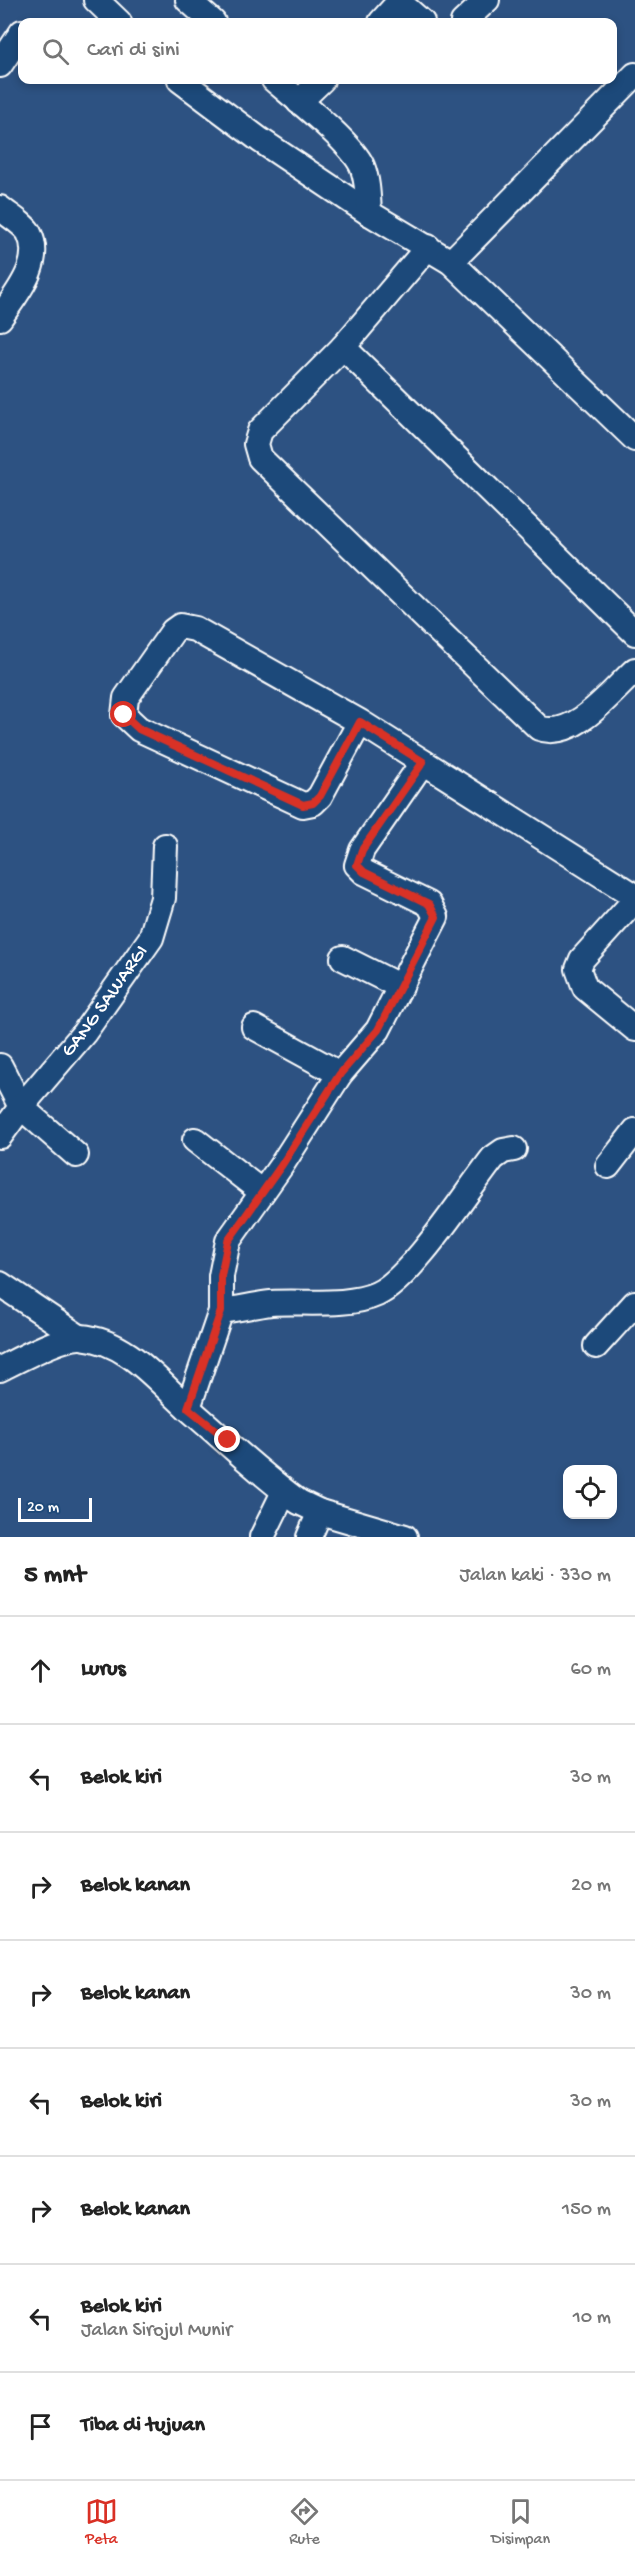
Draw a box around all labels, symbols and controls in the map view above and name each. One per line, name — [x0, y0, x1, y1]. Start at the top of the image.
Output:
search box — [18, 18, 617, 84]
icon: search — [39, 35, 72, 68]
text: Cari di sini — [87, 38, 180, 64]
route start — [110, 701, 136, 727]
street label: GANG SAWARGI — [57, 941, 154, 1062]
route end — [214, 1426, 240, 1452]
map controls — [563, 1465, 617, 1519]
button: locate — [563, 1465, 617, 1519]
scale bar — [18, 1495, 92, 1522]
text: 20 m — [27, 1499, 59, 1518]
text: 5 mnt — [24, 1561, 85, 1592]
text: Jalan kaki · 330 m — [459, 1565, 611, 1588]
icon: ahead — [24, 1654, 57, 1687]
text: Lurus — [81, 1657, 126, 1683]
text: 60 m — [571, 1659, 611, 1682]
icon: left — [24, 1762, 57, 1795]
text: Belok kiri — [81, 1765, 162, 1791]
text: 30 m — [570, 1767, 611, 1790]
icon: right — [24, 1870, 57, 1903]
text: Belok kanan — [81, 1873, 190, 1899]
text: 20 m — [571, 1875, 611, 1898]
icon: right — [24, 1978, 57, 2011]
text: Belok kanan — [81, 1981, 190, 2007]
text: 30 m — [570, 1983, 611, 2006]
icon: left — [24, 2086, 57, 2119]
text: Belok kiri — [81, 2089, 162, 2115]
text: 30 m — [570, 2091, 611, 2114]
icon: right — [24, 2194, 57, 2227]
text: Belok kanan — [81, 2197, 190, 2223]
text: 150 m — [562, 2199, 611, 2222]
text: Belok kiri — [81, 2294, 162, 2320]
icon: left — [24, 2302, 57, 2335]
text: 10 m — [573, 2307, 611, 2330]
text: Jalan Sirojul Munir — [81, 2320, 232, 2343]
icon: arrive — [24, 2410, 57, 2443]
text: Tiba di tujuan — [81, 2413, 205, 2439]
tab: Peta — [85, 2495, 118, 2550]
tab: Rute — [288, 2495, 321, 2550]
tab: Disimpan — [491, 2495, 550, 2550]

